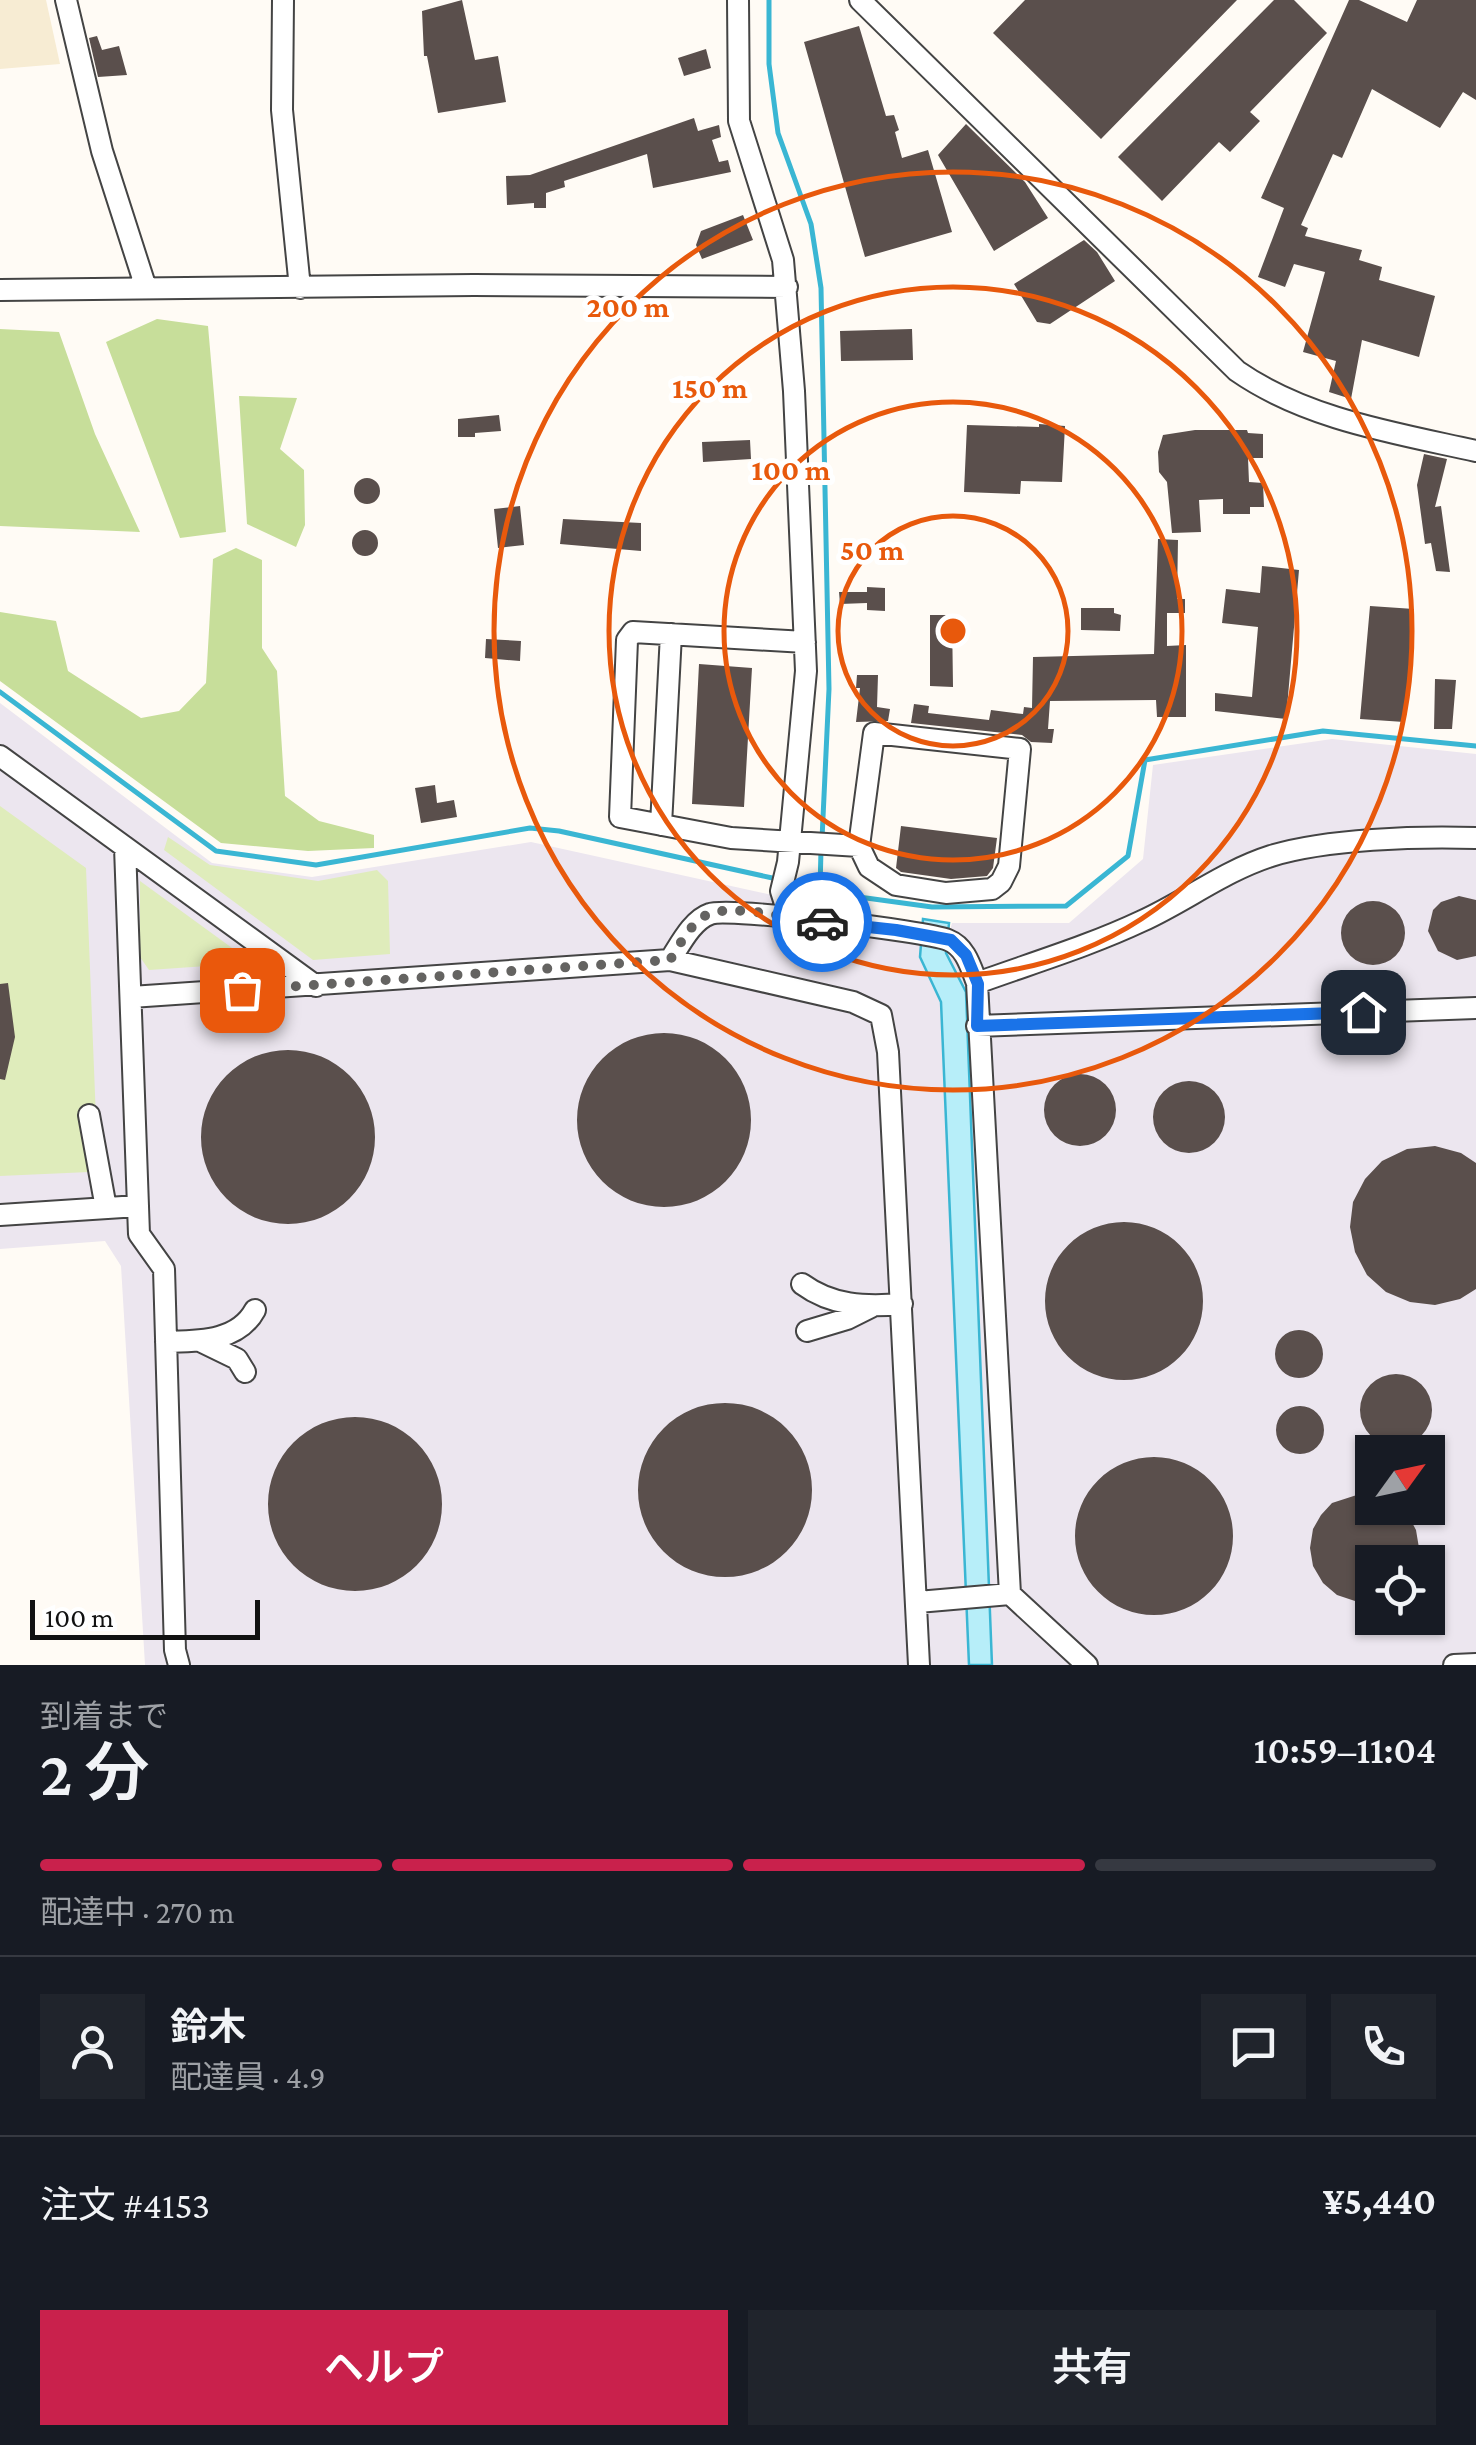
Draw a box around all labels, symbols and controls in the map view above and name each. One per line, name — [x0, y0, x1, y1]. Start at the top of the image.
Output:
text: 200 m — [587, 290, 670, 323]
text: 150 m — [672, 371, 748, 404]
text: 100 m — [752, 453, 831, 486]
text: 50 m — [840, 533, 905, 566]
centre of rings — [935, 613, 971, 649]
courier — [772, 872, 872, 972]
icon: car — [795, 895, 850, 950]
pin — [200, 948, 285, 1033]
icon: bag — [215, 963, 270, 1018]
pin — [1321, 970, 1406, 1055]
icon: home — [1336, 985, 1391, 1040]
north arrow — [1355, 1435, 1445, 1525]
map controls — [1355, 1435, 1445, 1635]
button: locate — [1355, 1545, 1445, 1635]
scale bar — [30, 1595, 260, 1640]
text: 100 m — [45, 1602, 114, 1633]
text: 到着まで — [40, 1698, 168, 1734]
text: 10:59–11:04 — [1254, 1729, 1436, 1771]
text: 2 分 — [40, 1737, 150, 1809]
text: 配達中 · 270 m — [40, 1894, 235, 1930]
button: person — [40, 1994, 145, 2099]
button: chat — [1201, 1994, 1306, 2099]
button: phone — [1331, 1994, 1436, 2099]
text: 鈴木 — [170, 2006, 246, 2048]
text: 配達員 · 4.9 — [170, 2059, 326, 2095]
text: ¥5,440 — [1323, 2180, 1436, 2222]
text: 注文 #4153 — [40, 2184, 210, 2226]
button: ヘルプ — [40, 2310, 728, 2425]
button: 共有 — [748, 2310, 1436, 2425]

